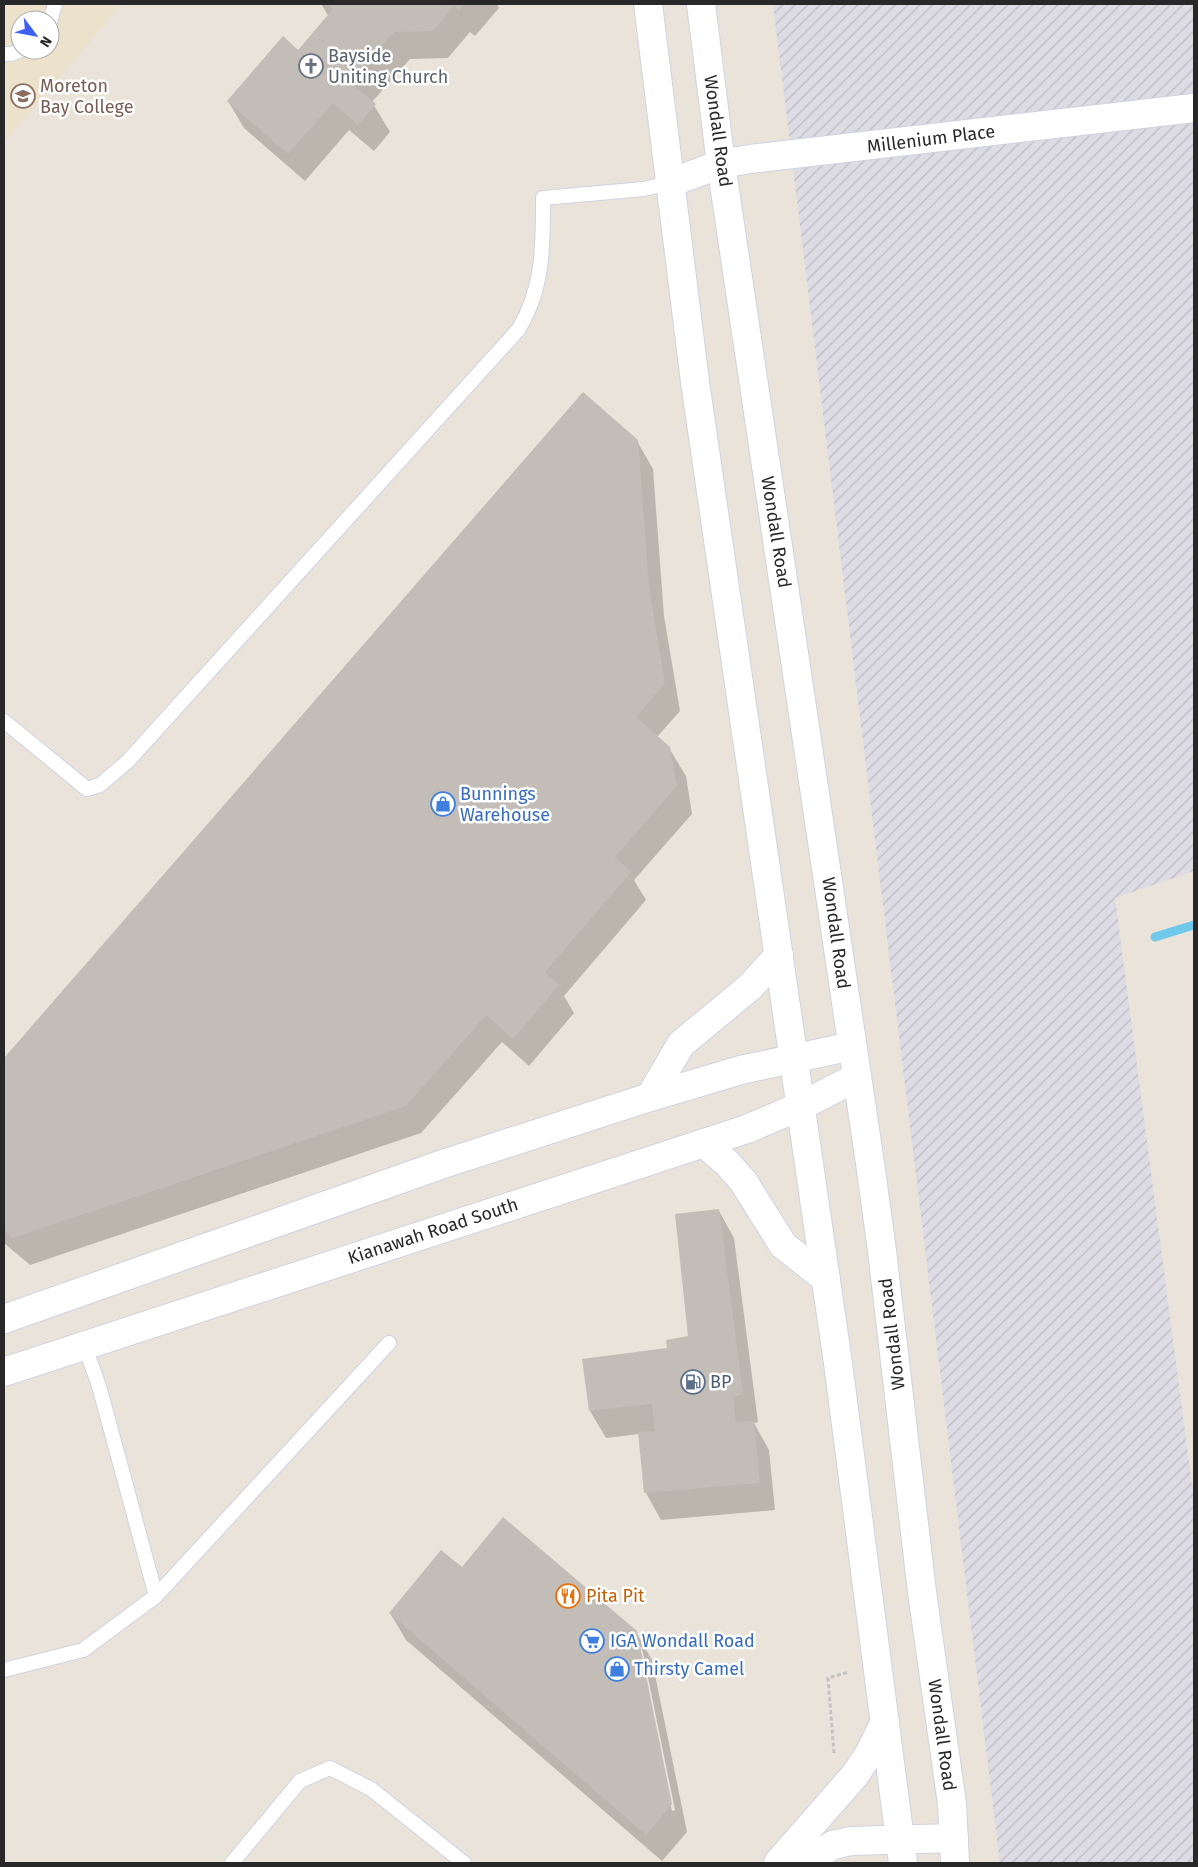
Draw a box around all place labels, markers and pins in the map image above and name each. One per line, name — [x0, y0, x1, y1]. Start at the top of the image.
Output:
place label: Bayside Uniting Church — [328, 45, 448, 88]
church icon: Bayside Uniting Church — [298, 53, 324, 79]
place label: Moreton Bay College — [40, 75, 133, 118]
school or university icon: Moreton Bay College — [10, 83, 36, 109]
place label: Bunnings Warehouse — [460, 783, 550, 826]
shop icon: Bunnings Warehouse — [430, 791, 456, 817]
fuel station icon: BP — [680, 1369, 706, 1395]
place label: BP — [710, 1371, 731, 1393]
restaurant icon: Pita Pit — [555, 1583, 581, 1609]
place label: Pita Pit — [586, 1585, 645, 1607]
supermarket icon: IGA Wondall Road — [579, 1628, 605, 1654]
place label: IGA Wondall Road — [610, 1630, 755, 1652]
shop icon: Thirsty Camel — [604, 1656, 630, 1682]
place label: Thirsty Camel — [634, 1658, 744, 1680]

